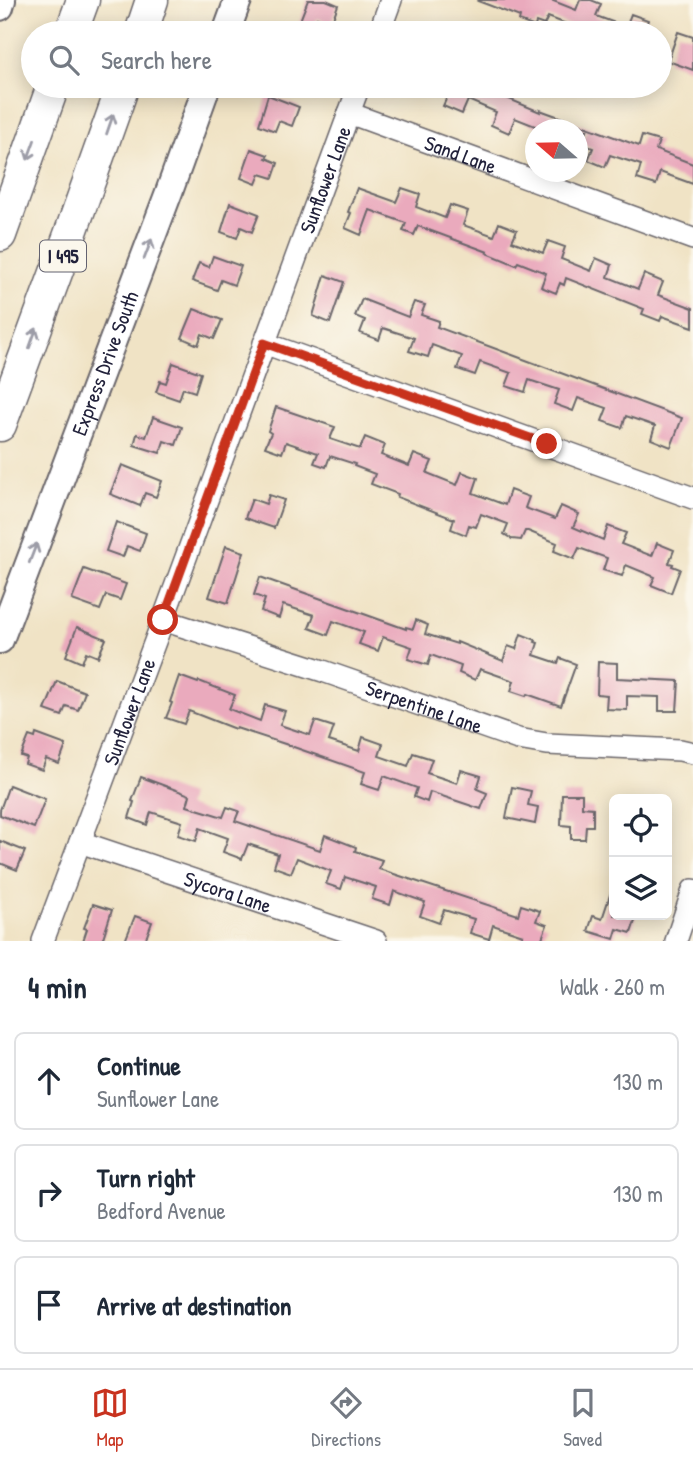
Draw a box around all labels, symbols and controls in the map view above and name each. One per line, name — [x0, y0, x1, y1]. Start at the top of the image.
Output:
search box — [21, 21, 672, 98]
icon: search — [45, 41, 83, 79]
text: Search here — [101, 42, 212, 77]
one-way arrow — [104, 113, 117, 135]
north arrow — [525, 119, 588, 182]
street label: Sunflower Lane — [292, 122, 358, 237]
street label: Sand Lane — [421, 128, 501, 180]
one-way arrow — [23, 139, 36, 161]
one-way arrow — [142, 238, 155, 260]
road number: I 495 — [40, 240, 86, 272]
street label: Express Drive South — [64, 287, 145, 439]
one-way arrow — [27, 328, 40, 350]
route end — [531, 428, 562, 459]
one-way arrow — [27, 543, 40, 565]
route start — [147, 604, 178, 635]
street label: Sunflower Lane — [96, 654, 162, 769]
street label: Serpentine Lane — [362, 673, 486, 740]
map controls — [609, 794, 672, 920]
button: locate — [609, 794, 672, 857]
button: layers — [609, 857, 672, 920]
street label: Sycora Lane — [181, 863, 275, 920]
text: 4 min — [28, 967, 87, 1007]
text: Walk · 260 m — [560, 971, 665, 1002]
text: Continue — [97, 1048, 181, 1083]
icon: ahead — [30, 1062, 68, 1100]
text: 130 m — [613, 1066, 663, 1097]
text: Sunflower Lane — [97, 1083, 219, 1114]
text: Turn right — [97, 1160, 195, 1195]
icon: right — [30, 1174, 68, 1212]
text: 130 m — [613, 1178, 663, 1209]
text: Bedford Avenue — [97, 1195, 226, 1226]
icon: arrive — [30, 1286, 68, 1324]
text: Arrive at destination — [97, 1288, 292, 1323]
tab: Map — [91, 1384, 129, 1452]
tab: Directions — [311, 1384, 381, 1452]
tab: Saved — [563, 1384, 602, 1452]

